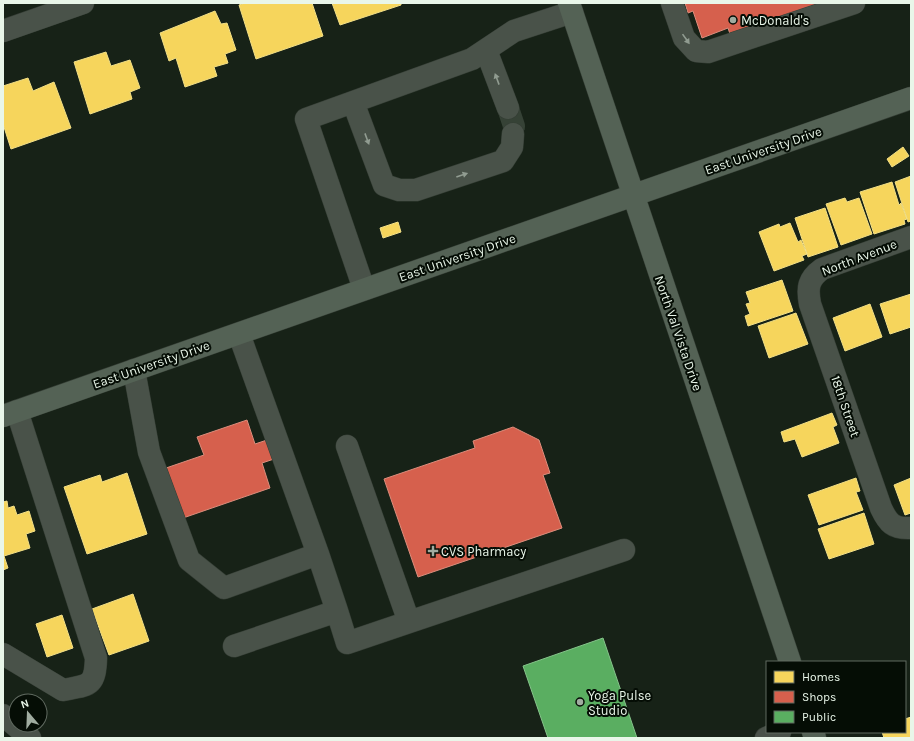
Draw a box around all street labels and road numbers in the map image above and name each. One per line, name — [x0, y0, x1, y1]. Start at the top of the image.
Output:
street label: East University Drive — [703, 123, 824, 178]
street label: East University Drive — [397, 230, 518, 285]
street label: North Avenue — [819, 236, 899, 279]
street label: North Val Vista Drive — [652, 274, 705, 393]
street label: East University Drive — [91, 337, 212, 392]
street label: 18th Street — [828, 374, 863, 439]

